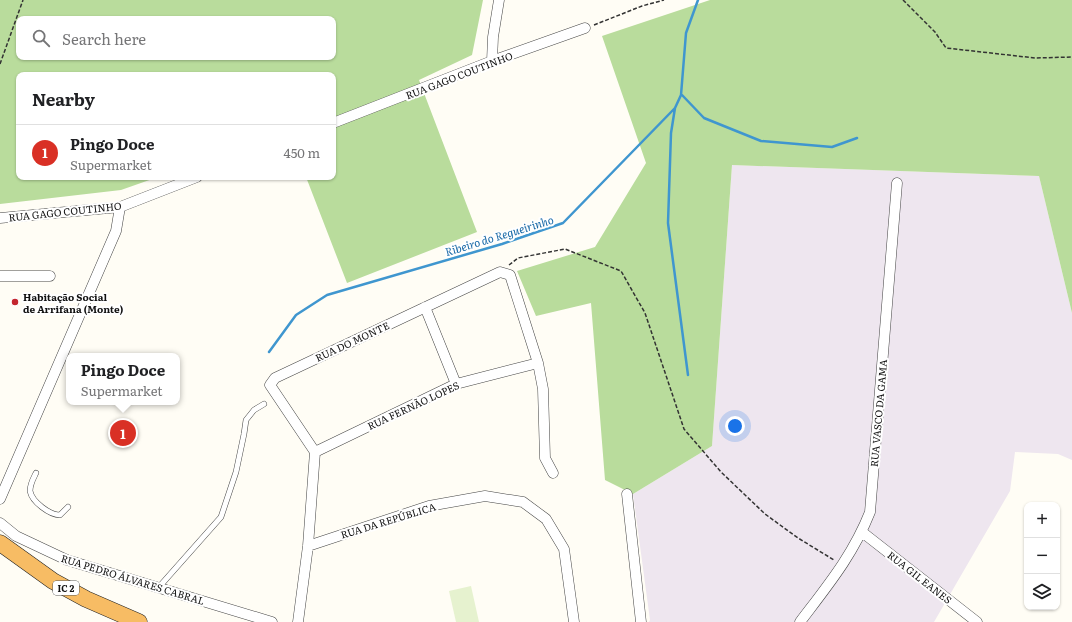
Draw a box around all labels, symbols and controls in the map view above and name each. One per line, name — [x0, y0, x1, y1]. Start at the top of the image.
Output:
search box — [16, 16, 336, 60]
icon: search — [30, 27, 52, 49]
text: Search here — [62, 27, 146, 50]
street label: RUA GAGO COUTINHO — [403, 48, 515, 102]
text: Nearby — [32, 86, 95, 111]
text: Pingo Doce — [70, 132, 154, 155]
text: 1 — [42, 143, 48, 162]
text: 450 m — [284, 143, 320, 162]
text: Supermarket — [70, 155, 152, 174]
street label: RUA GAGO COUTINHO — [8, 198, 123, 224]
water label: Ribeiro do Regueirinho — [443, 211, 555, 259]
place label: Habitação Social de Arrifana (Monte) — [23, 289, 124, 316]
marker: Habitação Social de Arrifana (Monte) — [10, 297, 20, 307]
street label: RUA DO MONTE — [313, 317, 391, 365]
popup — [66, 353, 180, 405]
text: Pingo Doce — [81, 358, 165, 381]
street label: RUA VASCO DA GAMA — [866, 358, 890, 467]
street label: RUA FERNÃO LOPES — [365, 377, 461, 433]
text: Supermarket — [81, 381, 162, 400]
your location — [725, 416, 745, 436]
pin: 1 — [110, 418, 136, 448]
street label: RUA DA REPÚBLICA — [339, 498, 438, 542]
map controls — [1024, 502, 1060, 610]
button: + — [1024, 502, 1060, 538]
button: − — [1024, 538, 1060, 574]
street label: RUA GIL EANES — [885, 547, 955, 607]
street label: RUA PEDRO ÁLVARES CABRAL — [59, 550, 207, 608]
button: layers — [1024, 574, 1060, 610]
road number: IC 2 — [53, 581, 79, 595]

